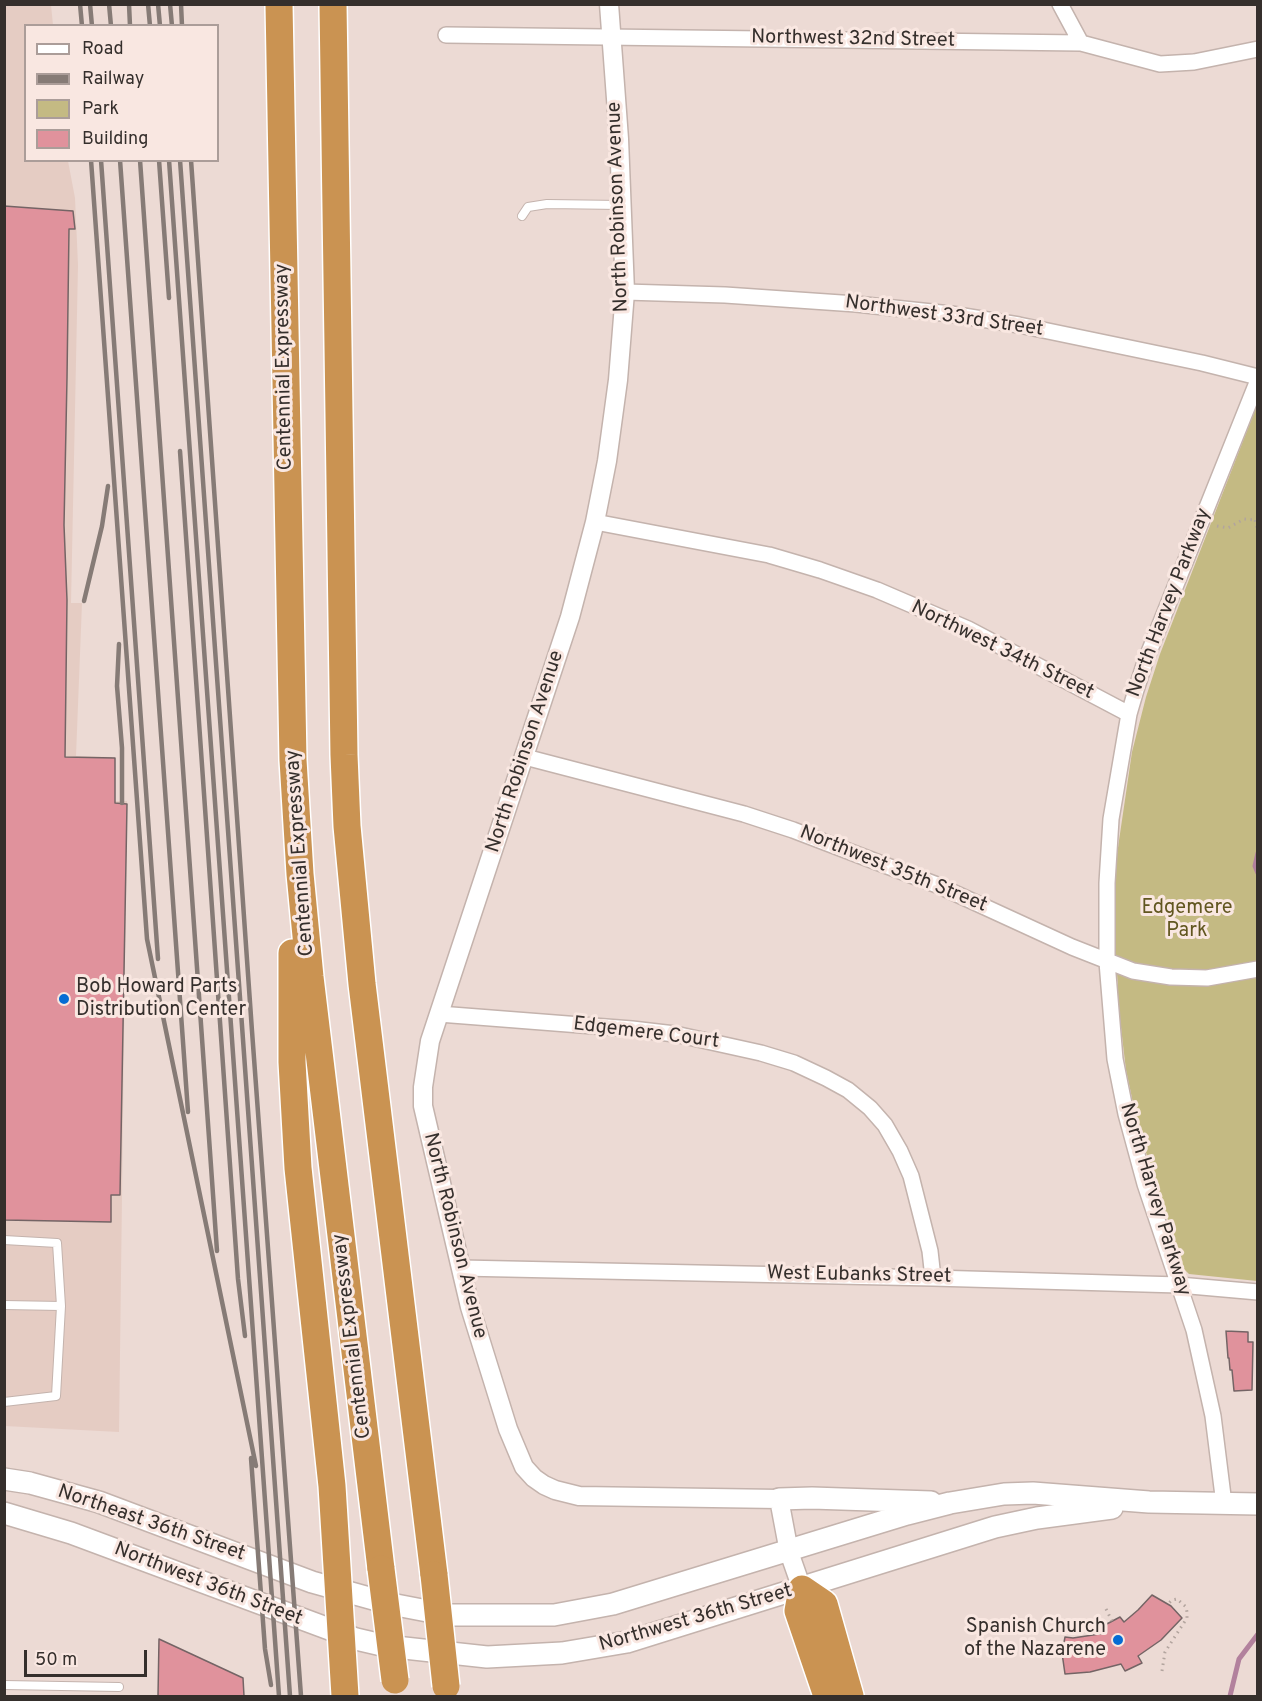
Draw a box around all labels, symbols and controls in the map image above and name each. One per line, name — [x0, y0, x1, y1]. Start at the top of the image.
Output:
legend — [24, 24, 219, 162]
street label: Northwest 32nd Street — [751, 26, 955, 54]
text: Road — [82, 38, 124, 61]
text: Railway — [82, 68, 144, 91]
text: Park — [82, 98, 119, 121]
street label: North Robinson Avenue — [603, 101, 635, 313]
text: Building — [82, 128, 148, 151]
street label: Centennial Expressway — [271, 263, 299, 471]
street label: Northwest 33rd Street — [843, 291, 1045, 343]
street label: North Harvey Parkway — [1123, 505, 1217, 701]
street label: Northwest 34th Street — [907, 596, 1097, 706]
street label: North Robinson Avenue — [482, 648, 570, 856]
street label: Centennial Expressway — [282, 749, 320, 957]
street label: Northwest 35th Street — [796, 821, 990, 919]
park label: Edgemere Park — [1142, 897, 1232, 944]
place label: Bob Howard Parts Distribution Center — [76, 976, 246, 1023]
marker: Bob Howard Parts Distribution Center — [57, 992, 71, 1006]
street label: Edgemere Court — [572, 1013, 720, 1055]
street label: North Harvey Parkway — [1113, 1101, 1195, 1299]
street label: North Robinson Avenue — [417, 1131, 491, 1341]
street label: Centennial Expressway — [328, 1232, 378, 1440]
street label: West Eubanks Street — [767, 1262, 951, 1290]
street label: Northeast 36th Street — [54, 1481, 248, 1567]
street label: Northwest 36th Street — [110, 1538, 306, 1632]
street label: Northwest 36th Street — [597, 1580, 795, 1658]
place label: Spanish Church of the Nazarene — [964, 1616, 1106, 1663]
marker: Spanish Church of the Nazarene — [1111, 1633, 1125, 1647]
scale bar — [27, 1638, 150, 1676]
text: 50 m — [35, 1649, 77, 1672]

